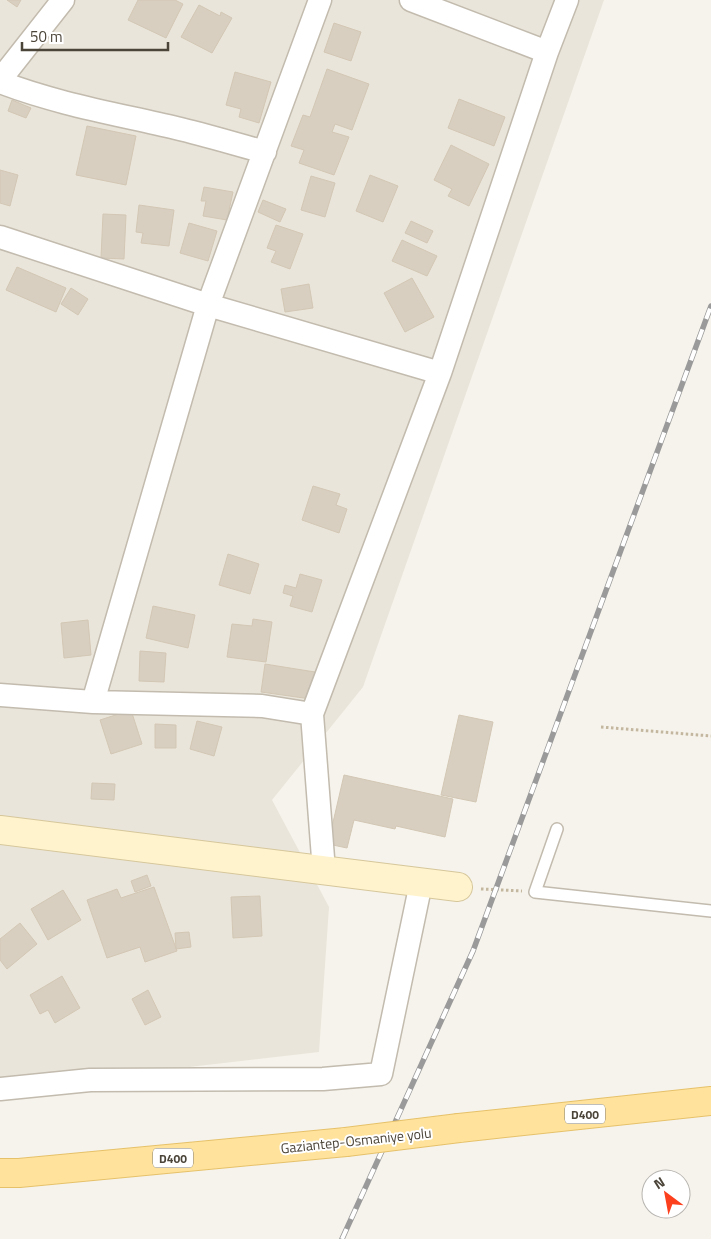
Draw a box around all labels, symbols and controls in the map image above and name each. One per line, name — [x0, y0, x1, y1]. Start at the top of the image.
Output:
scale bar — [22, 20, 169, 52]
text: 50 m — [30, 25, 63, 48]
road number: D400 — [565, 1104, 605, 1124]
street label: Gaziantep-Osmaniye yolu — [280, 1122, 432, 1158]
road number: D400 — [153, 1148, 193, 1168]
north arrow — [641, 1169, 691, 1219]
text: N — [649, 1171, 669, 1194]

